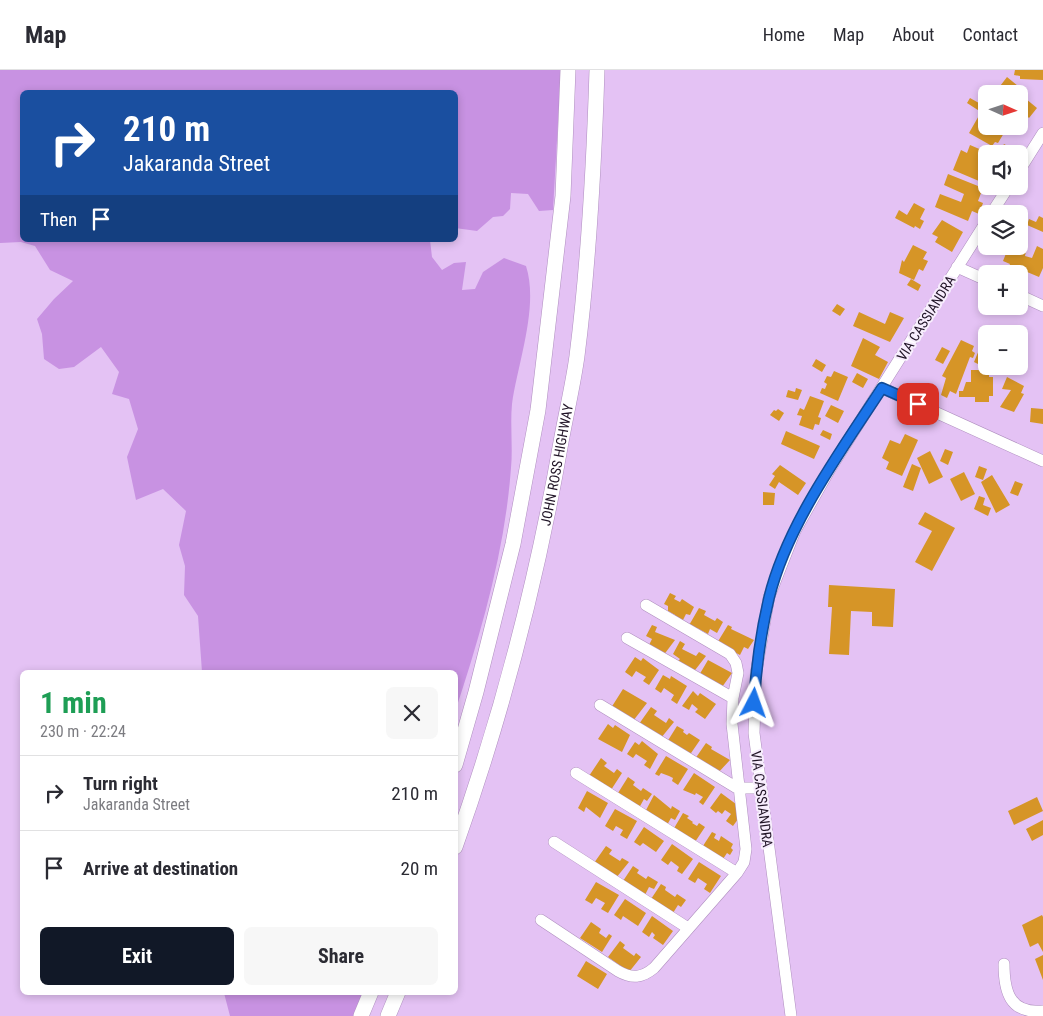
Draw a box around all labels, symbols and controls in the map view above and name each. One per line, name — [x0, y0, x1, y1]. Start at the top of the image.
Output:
text: Map — [25, 21, 66, 49]
text: Home — [763, 24, 805, 45]
text: Map — [833, 24, 864, 45]
text: About — [892, 24, 934, 45]
text: Contact — [962, 24, 1018, 45]
north arrow — [978, 85, 1028, 135]
map controls — [978, 85, 1028, 375]
text: 210 m — [123, 109, 210, 150]
icon: right — [40, 110, 105, 175]
button: sound — [978, 145, 1028, 195]
text: Jakaranda Street — [123, 151, 270, 176]
icon: arrive — [87, 205, 115, 233]
button: layers — [978, 205, 1028, 255]
text: Then — [40, 208, 77, 231]
button: + — [978, 265, 1028, 315]
street label: VIA CASSIANDRA — [893, 273, 959, 363]
button: − — [978, 325, 1028, 375]
pin — [897, 383, 939, 425]
icon: arrive — [904, 390, 932, 418]
street label: JOHN ROSS HIGHWAY — [537, 402, 576, 527]
position arrow — [727, 676, 779, 728]
text: 1 min — [40, 685, 107, 720]
button: close — [386, 687, 438, 739]
text: 230 m · 22:24 — [40, 722, 126, 741]
street label: VIA CASSIANDRA — [748, 750, 776, 848]
text: Turn right — [83, 772, 158, 795]
icon: right — [40, 779, 68, 807]
text: 210 m — [391, 782, 438, 805]
text: Jakaranda Street — [83, 795, 190, 814]
icon: arrive — [40, 854, 68, 882]
text: Arrive at destination — [83, 857, 238, 880]
text: 20 m — [401, 857, 438, 880]
button: Exit — [40, 927, 234, 985]
button: Share — [244, 927, 438, 985]

